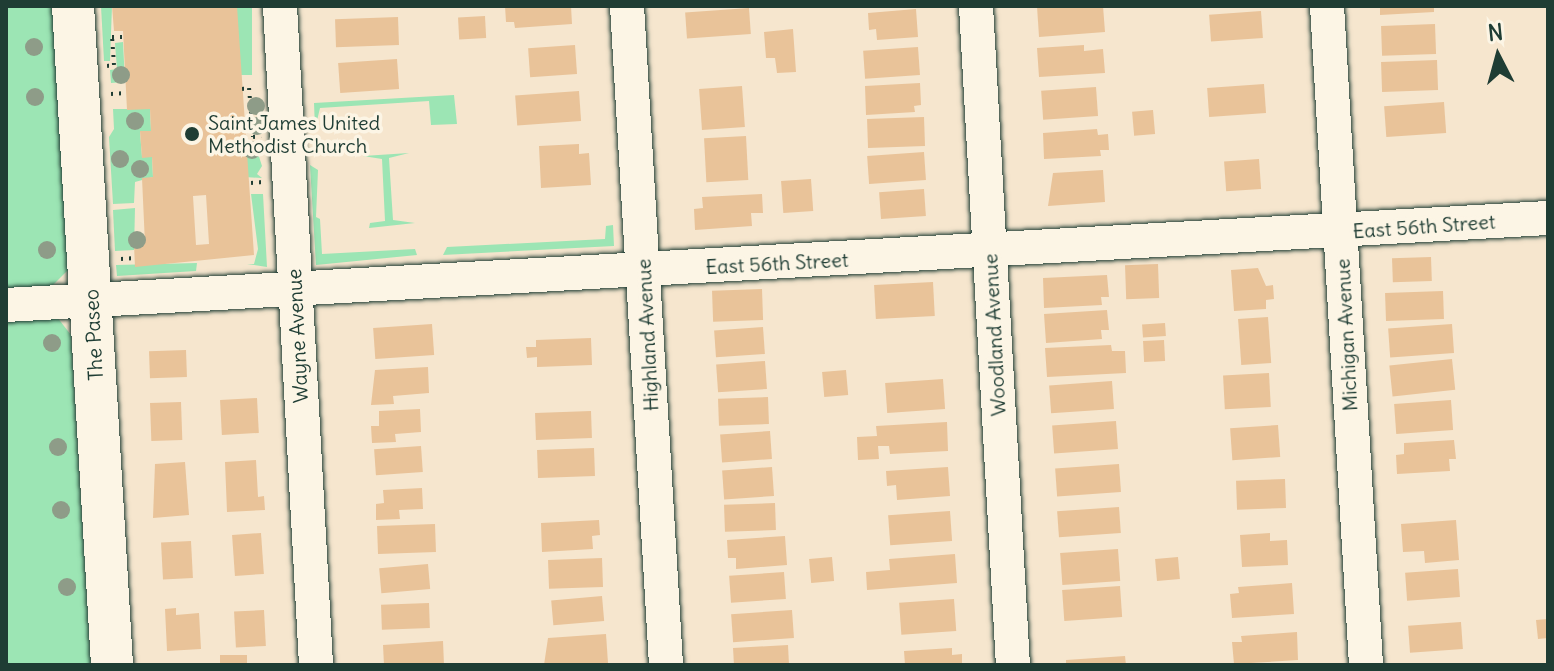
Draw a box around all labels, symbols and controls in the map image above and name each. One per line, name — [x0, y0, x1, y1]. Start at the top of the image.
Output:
north arrow — [1458, 16, 1538, 96]
text: N — [1486, 17, 1505, 47]
place label: Saint James United Methodist Church — [208, 110, 380, 157]
marker: Saint James United Methodist Church — [183, 125, 201, 143]
street label: East 56th Street — [1352, 209, 1496, 243]
street label: East 56th Street — [705, 247, 849, 279]
street label: Woodland Avenue — [978, 253, 1010, 417]
street label: Highland Avenue — [631, 258, 663, 412]
street label: Michigan Avenue — [1330, 258, 1362, 412]
street label: Wayne Avenue — [282, 268, 312, 404]
street label: The Paseo — [79, 289, 107, 381]

